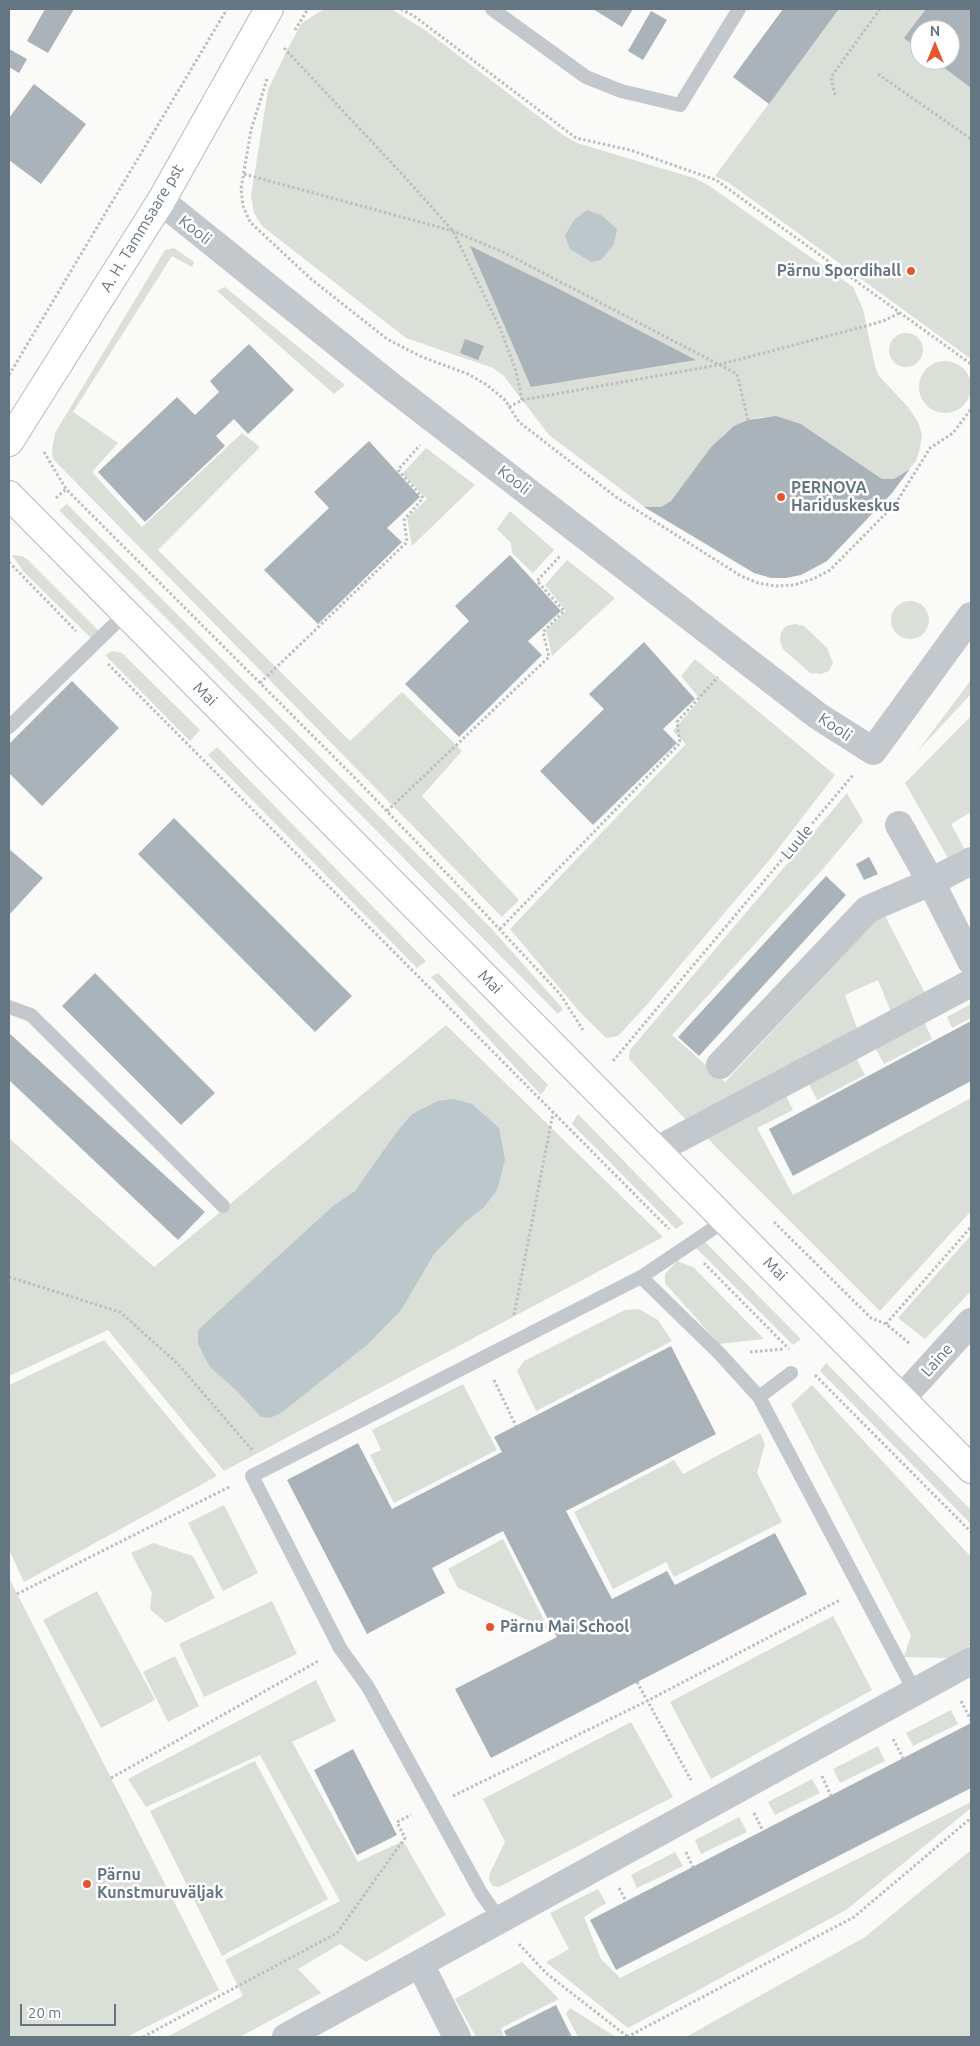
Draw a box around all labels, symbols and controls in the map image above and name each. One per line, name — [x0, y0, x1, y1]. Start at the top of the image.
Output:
north arrow — [910, 20, 960, 70]
text: N — [930, 23, 940, 39]
street label: A. H. Tammsaare pst — [96, 161, 188, 295]
street label: Kooli — [175, 211, 215, 249]
place label: Pärnu Spordihall — [777, 261, 901, 281]
marker: Pärnu Spordihall — [905, 265, 917, 277]
street label: Kooli — [494, 461, 534, 499]
place label: PERNOVA Hariduskeskus — [791, 478, 900, 516]
marker: PERNOVA Hariduskeskus — [775, 491, 787, 503]
street label: Mai — [189, 678, 221, 710]
street label: Kooli — [815, 709, 855, 745]
street label: Luule — [777, 821, 817, 863]
street label: Mai — [474, 966, 506, 998]
street label: Mai — [759, 1253, 791, 1285]
street label: Laine — [917, 1339, 957, 1381]
place label: Pärnu Mai School — [500, 1617, 629, 1637]
marker: Pärnu Mai School — [484, 1621, 496, 1633]
place label: Pärnu Kunstmuruväljak — [97, 1865, 223, 1903]
marker: Pärnu Kunstmuruväljak — [81, 1878, 93, 1890]
scale bar — [22, 1994, 119, 2026]
text: 20 m — [28, 2004, 61, 2021]

